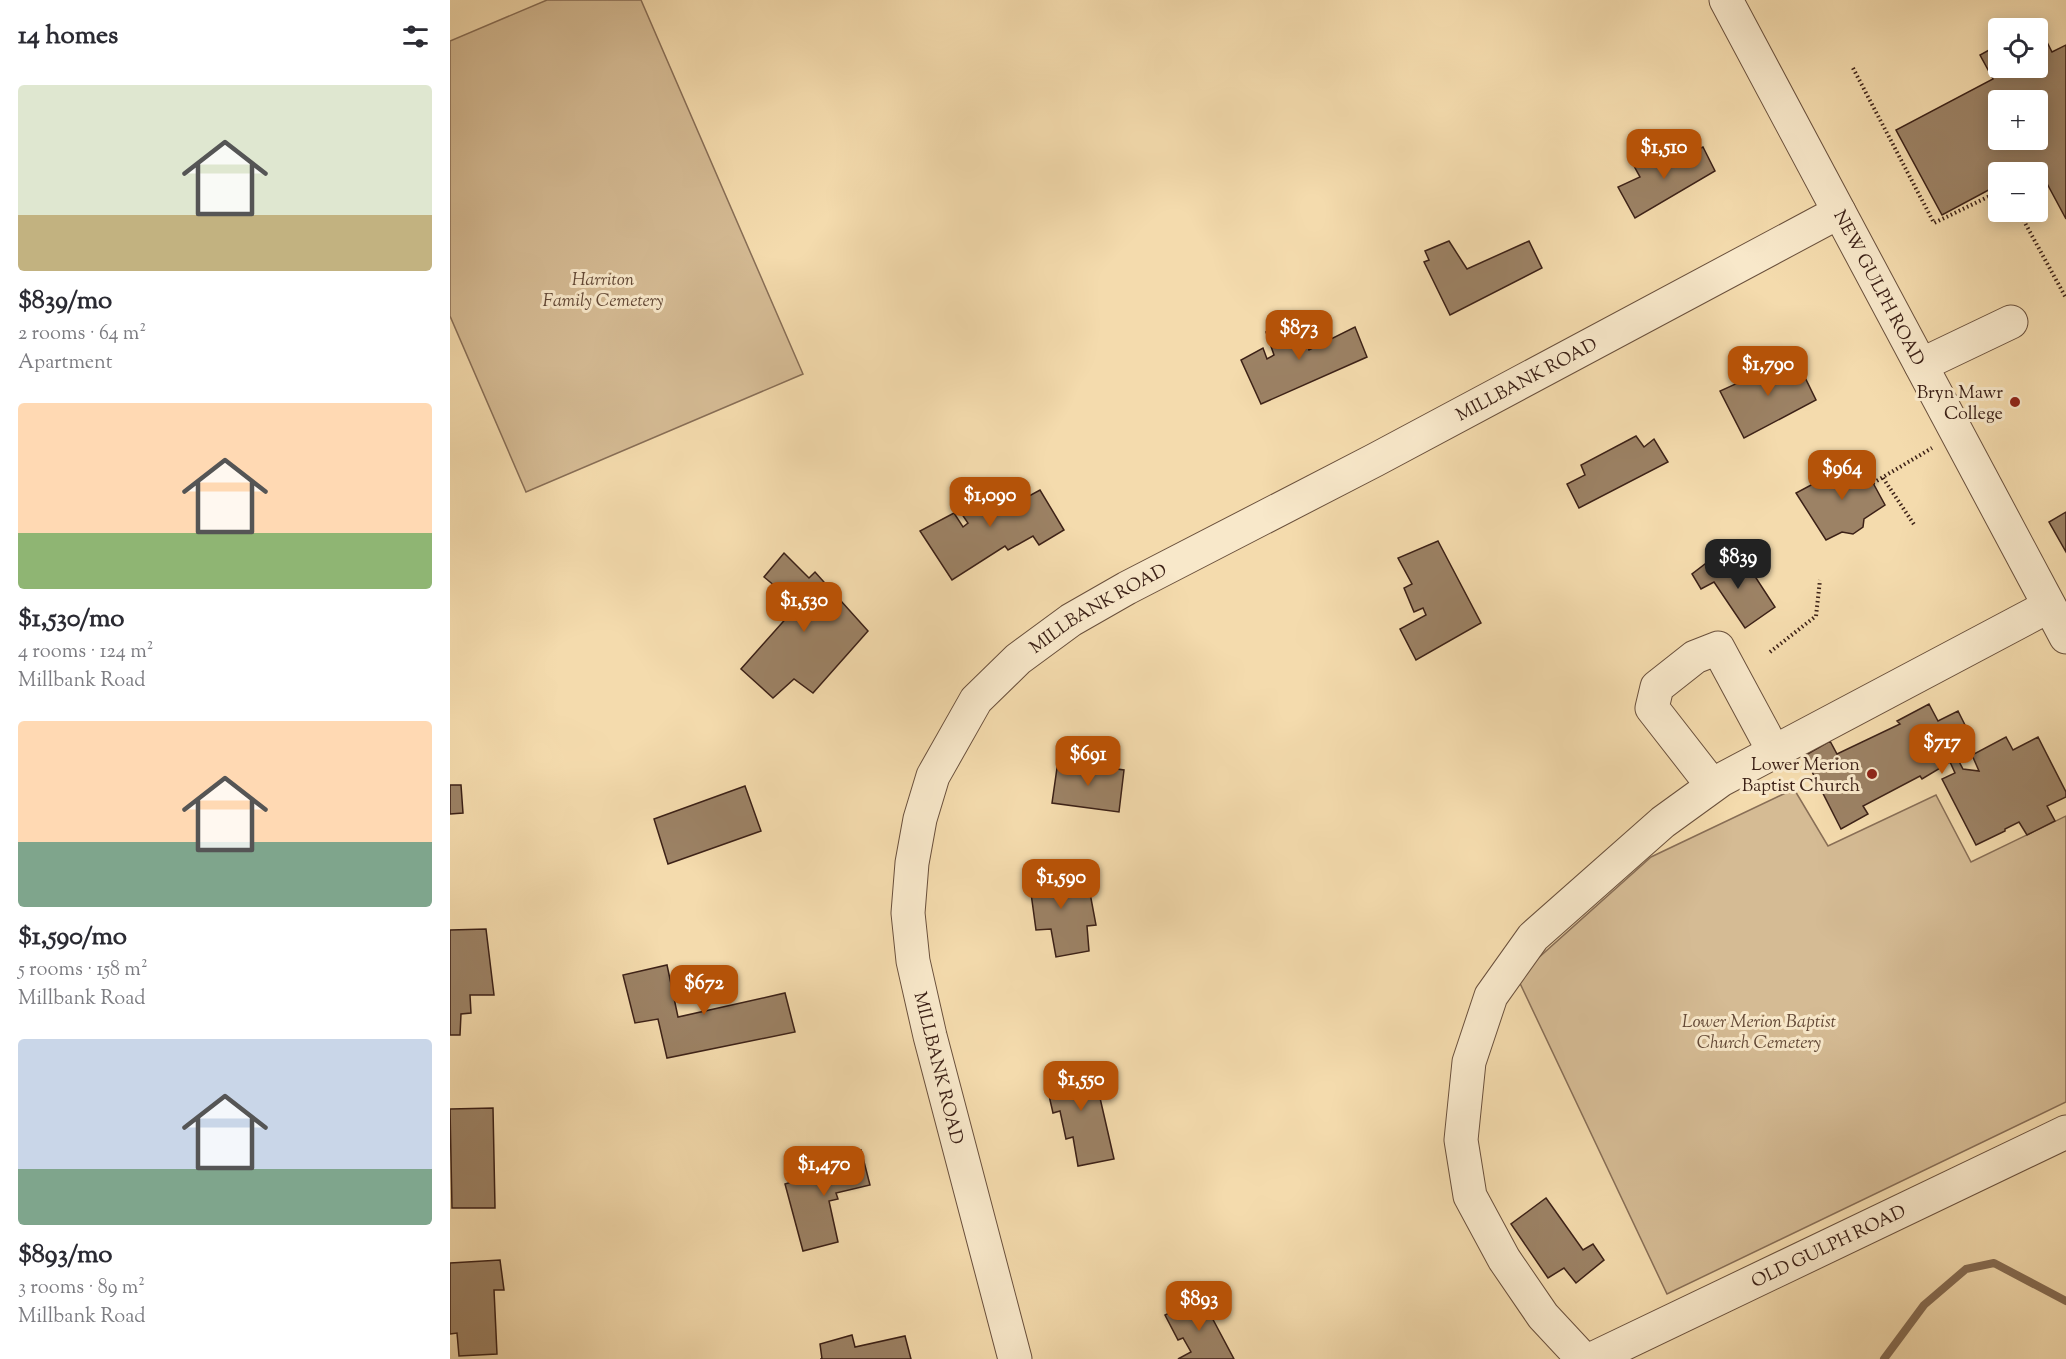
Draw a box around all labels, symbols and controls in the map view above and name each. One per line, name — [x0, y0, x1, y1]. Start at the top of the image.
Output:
text: 14 homes — [18, 18, 118, 55]
map controls — [1988, 18, 2048, 222]
button: locate — [1988, 18, 2048, 78]
icon: filters — [399, 20, 432, 53]
button: + — [1988, 90, 2048, 150]
icon: home — [171, 124, 279, 232]
pin: $1,510 — [1615, 129, 1713, 180]
text: $1,510 — [1641, 134, 1687, 163]
button: − — [1988, 162, 2048, 222]
street label: NEW GULPH ROAD — [1825, 206, 1930, 371]
park label: Harriton Family Cemetery — [543, 268, 663, 315]
text: $839/mo — [18, 283, 112, 320]
pin: $873 — [1263, 310, 1335, 361]
text: $873 — [1280, 315, 1318, 344]
text: 2 rooms · 64 m² — [18, 320, 146, 349]
street label: MILLBANK ROAD — [1452, 332, 1603, 429]
pin: $1,790 — [1719, 346, 1817, 397]
text: Apartment — [18, 349, 113, 378]
text: $1,790 — [1742, 351, 1794, 380]
place label: Bryn Mawr College — [1917, 381, 2003, 428]
marker: Bryn Mawr College — [2008, 395, 2022, 409]
icon: home — [171, 442, 279, 550]
pin: $964 — [1806, 450, 1878, 501]
text: $964 — [1822, 455, 1862, 484]
pin: $1,090 — [941, 477, 1039, 528]
text: $1,090 — [964, 482, 1016, 511]
pin: $839 — [1702, 539, 1774, 590]
text: $839 — [1719, 544, 1757, 573]
street label: MILLBANK ROAD — [1025, 558, 1172, 661]
pin: $1,530 — [755, 582, 853, 633]
text: $1,530 — [780, 587, 828, 616]
text: $1,530/mo — [18, 601, 125, 638]
text: 4 rooms · 124 m² — [18, 638, 153, 667]
text: Millbank Road — [18, 667, 145, 696]
pin: $717 — [1906, 724, 1978, 775]
text: $717 — [1923, 729, 1961, 758]
pin: $691 — [1052, 736, 1124, 787]
text: $691 — [1069, 741, 1107, 770]
place label: Lower Merion Baptist Church — [1742, 753, 1860, 800]
icon: home — [171, 760, 279, 868]
marker: Lower Merion Baptist Church — [1865, 767, 1879, 781]
pin: $1,590 — [1012, 859, 1110, 910]
text: $1,590 — [1036, 864, 1086, 893]
text: $1,590/mo — [18, 919, 127, 956]
text: 5 rooms · 158 m² — [18, 956, 148, 985]
pin: $672 — [668, 965, 740, 1016]
text: $672 — [684, 970, 724, 999]
text: Millbank Road — [18, 985, 145, 1014]
street label: MILLBANK ROAD — [906, 989, 969, 1148]
park label: Lower Merion Baptist Church Cemetery — [1682, 1010, 1837, 1057]
pin: $1,550 — [1032, 1061, 1130, 1112]
text: $1,550 — [1057, 1066, 1105, 1095]
icon: home — [171, 1078, 279, 1186]
pin: $1,470 — [775, 1146, 873, 1197]
text: $1,470 — [798, 1151, 850, 1180]
street label: OLD GULPH ROAD — [1748, 1199, 1911, 1296]
text: $893/mo — [18, 1237, 112, 1274]
text: 3 rooms · 89 m² — [18, 1274, 145, 1303]
pin: $893 — [1163, 1281, 1235, 1332]
text: $893 — [1180, 1286, 1218, 1315]
text: Millbank Road — [18, 1303, 145, 1332]

